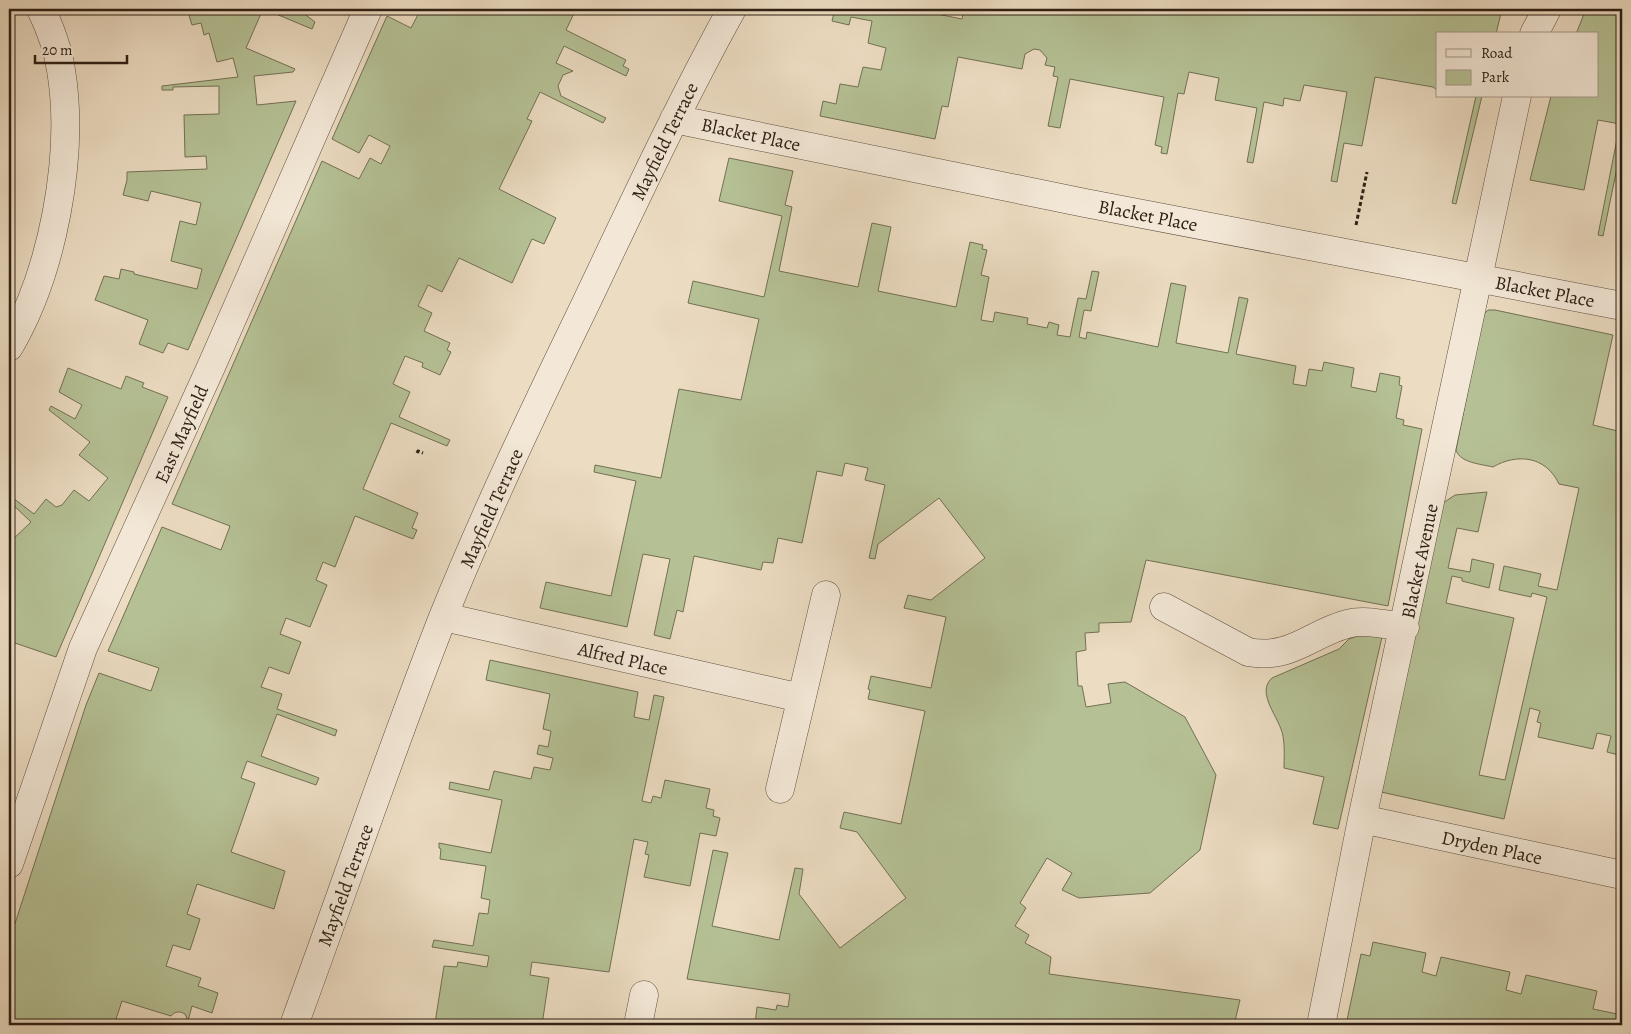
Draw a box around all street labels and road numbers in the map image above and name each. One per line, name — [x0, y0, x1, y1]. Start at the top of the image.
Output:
street label: Mayfield Terrace — [625, 78, 705, 205]
street label: Blacket Place — [699, 112, 803, 158]
street label: Blacket Place — [1096, 194, 1200, 238]
street label: Blacket Place — [1493, 270, 1597, 314]
street label: East Mayfield — [149, 381, 215, 488]
street label: Mayfield Terrace — [454, 444, 530, 572]
street label: Blacket Avenue — [1395, 501, 1445, 621]
street label: Alfred Place — [574, 636, 670, 682]
street label: Mayfield Terrace — [312, 821, 380, 950]
street label: Dryden Place — [1439, 825, 1544, 871]

